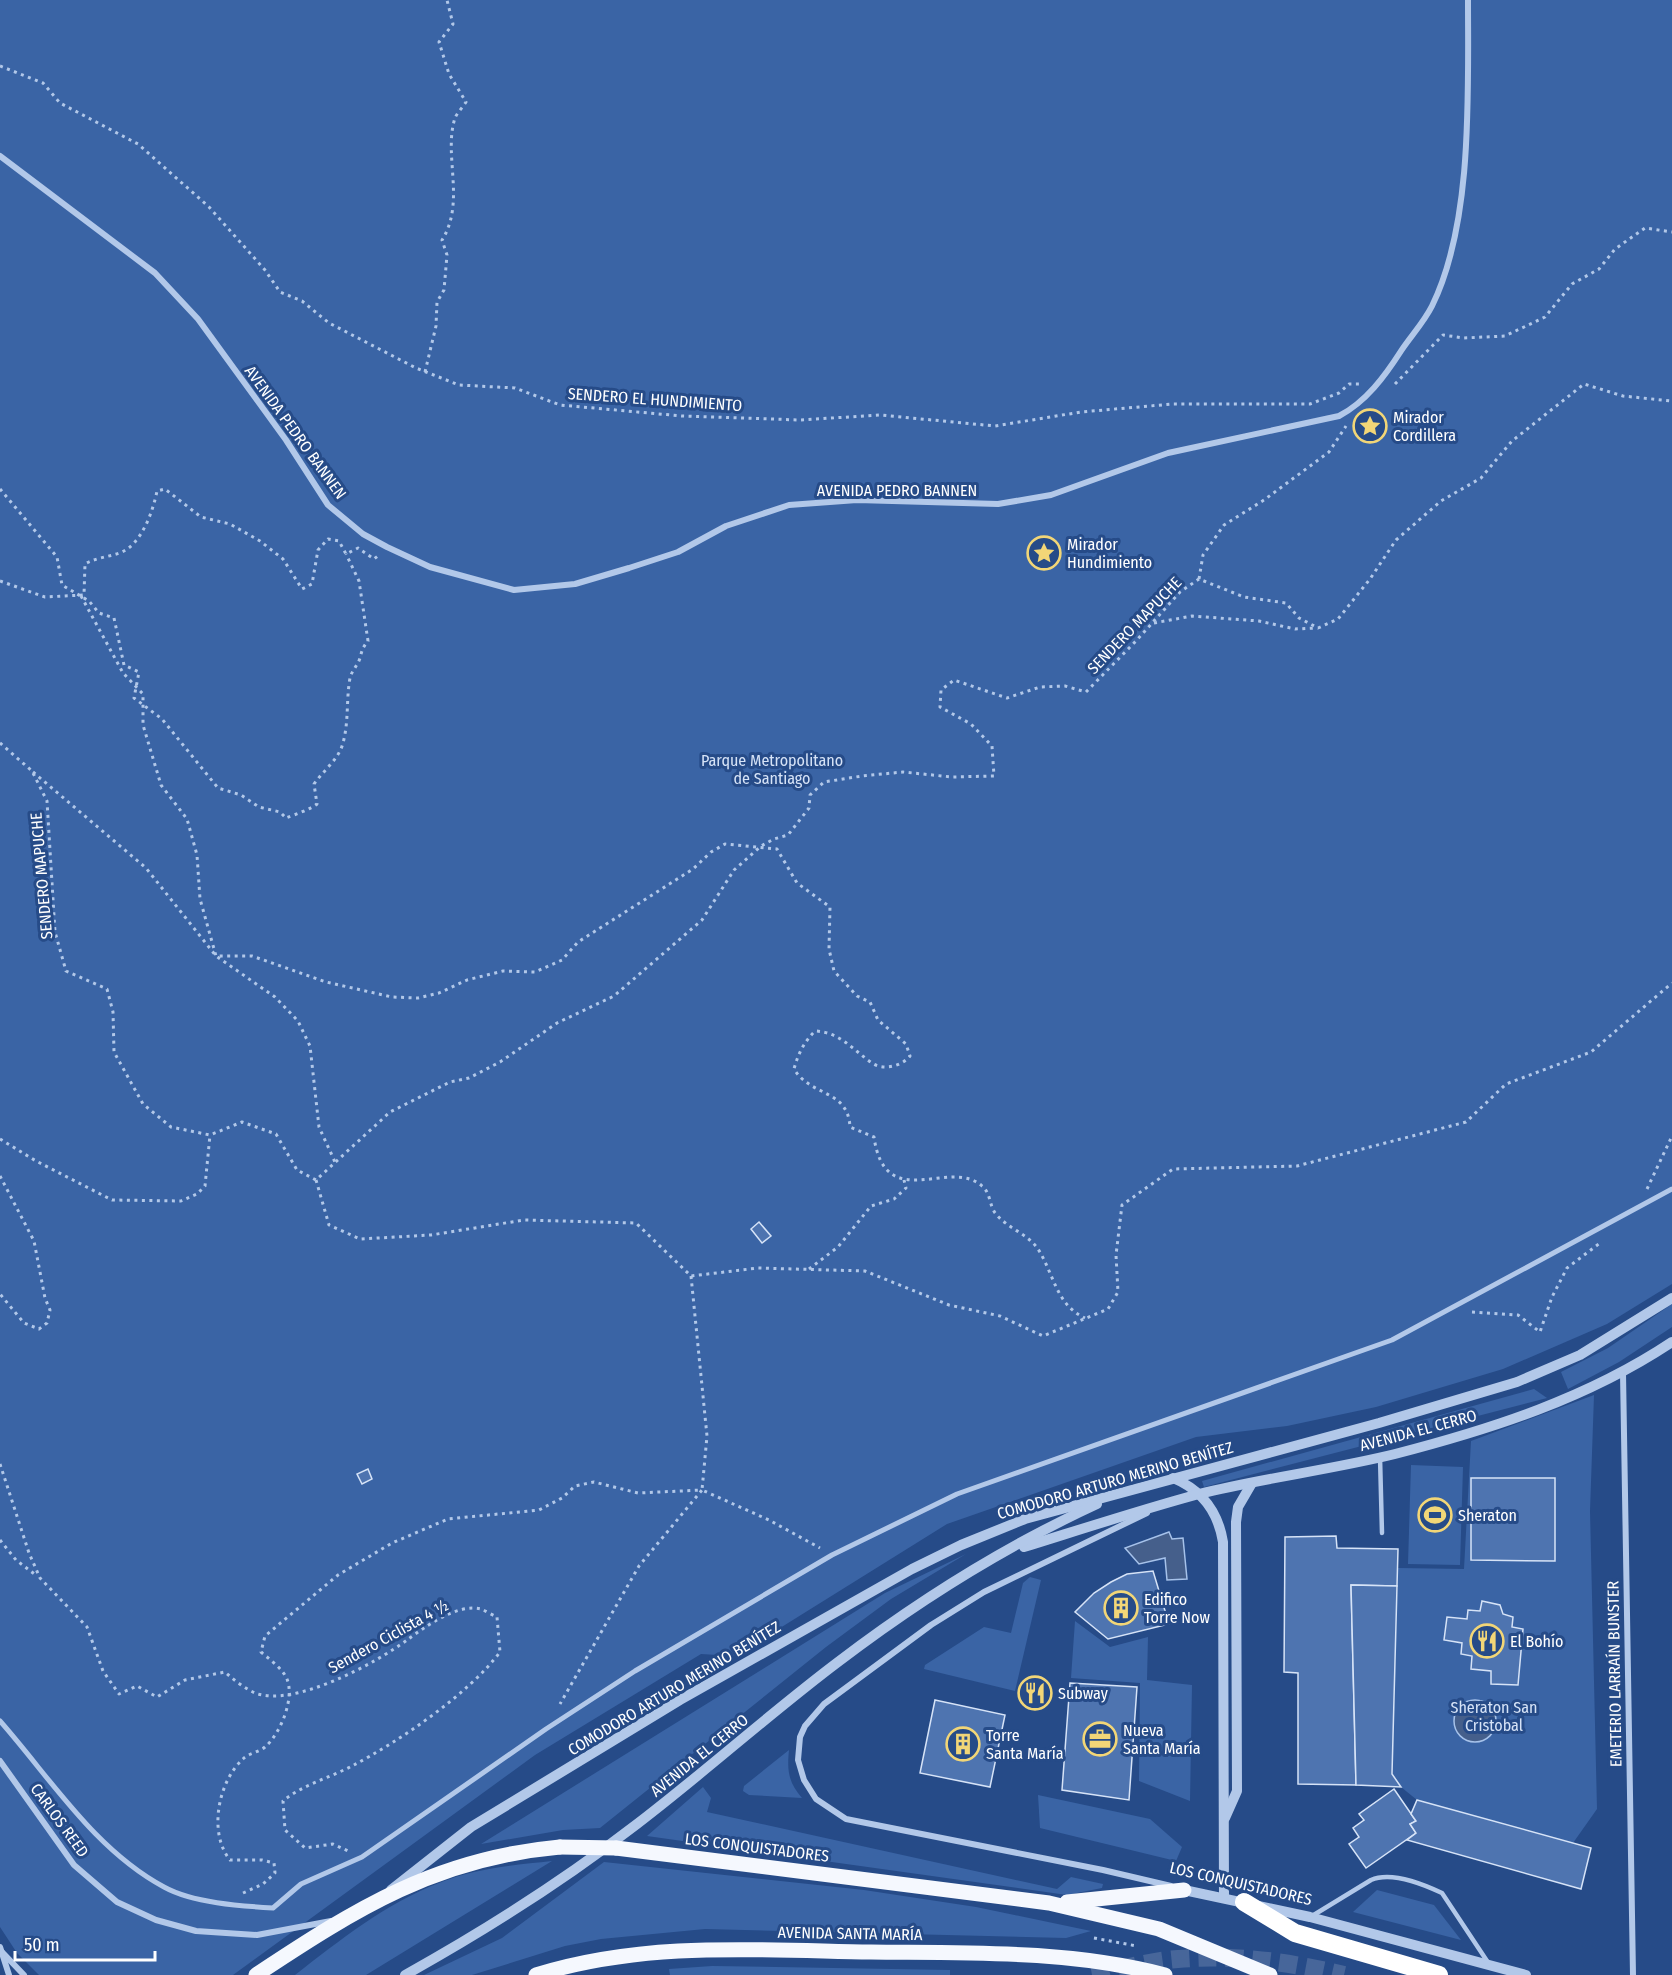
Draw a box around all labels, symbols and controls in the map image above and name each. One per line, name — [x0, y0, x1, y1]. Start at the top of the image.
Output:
street label: AVENIDA PEDRO BANNEN — [241, 362, 350, 503]
street label: SENDERO EL HUNDIMIENTO — [567, 384, 743, 415]
place icon: Mirador Cordillera — [1352, 408, 1388, 444]
place label: Mirador Cordillera — [1393, 408, 1456, 445]
street label: AVENIDA PEDRO BANNEN — [817, 481, 977, 500]
place icon: Mirador Hundimiento — [1026, 535, 1062, 571]
place label: Mirador Hundimiento — [1067, 535, 1152, 572]
street label: SENDERO MAPUCHE — [1083, 573, 1185, 678]
park label: Parque Metropolitano de Santiago — [701, 751, 843, 788]
street label: SENDERO MAPUCHE — [26, 812, 57, 940]
street label: AVENIDA EL CERRO — [1358, 1406, 1479, 1455]
street label: COMODORO ARTURO MERINO BENÍTEZ — [995, 1438, 1235, 1523]
sports icon: Sheraton — [1417, 1497, 1453, 1533]
place label: Sheraton — [1458, 1506, 1517, 1525]
street label: EMETERIO LARRAÍN BUNSTER — [1603, 1581, 1626, 1767]
building icon: Edifico Torre Now — [1103, 1590, 1139, 1626]
place label: Edifico Torre Now — [1144, 1590, 1210, 1627]
street label: Sendero Ciclista 4 ½ — [325, 1596, 451, 1677]
street label: COMODORO ARTURO MERINO BENÍTEZ — [565, 1617, 784, 1760]
restaurant icon: El Bohío — [1469, 1623, 1505, 1659]
place label: El Bohío — [1510, 1632, 1563, 1651]
restaurant icon: Subway — [1017, 1675, 1053, 1711]
place label: Subway — [1058, 1684, 1109, 1703]
park label: Sheraton San Cristobal — [1450, 1698, 1538, 1735]
street label: AVENIDA EL CERRO — [647, 1710, 752, 1801]
office icon: Nueva Santa María — [1082, 1721, 1118, 1757]
place label: Nueva Santa María — [1123, 1721, 1201, 1758]
building icon: Torre Santa María — [945, 1726, 981, 1762]
place label: Torre Santa María — [986, 1726, 1064, 1763]
street label: CARLOS REED — [27, 1780, 93, 1861]
street label: LOS CONQUISTADORES — [684, 1829, 830, 1866]
street label: LOS CONQUISTADORES — [1168, 1858, 1314, 1909]
street label: AVENIDA SANTA MARÍA — [777, 1923, 923, 1944]
scale bar — [15, 1924, 154, 1962]
text: 50 m — [24, 1934, 60, 1956]

